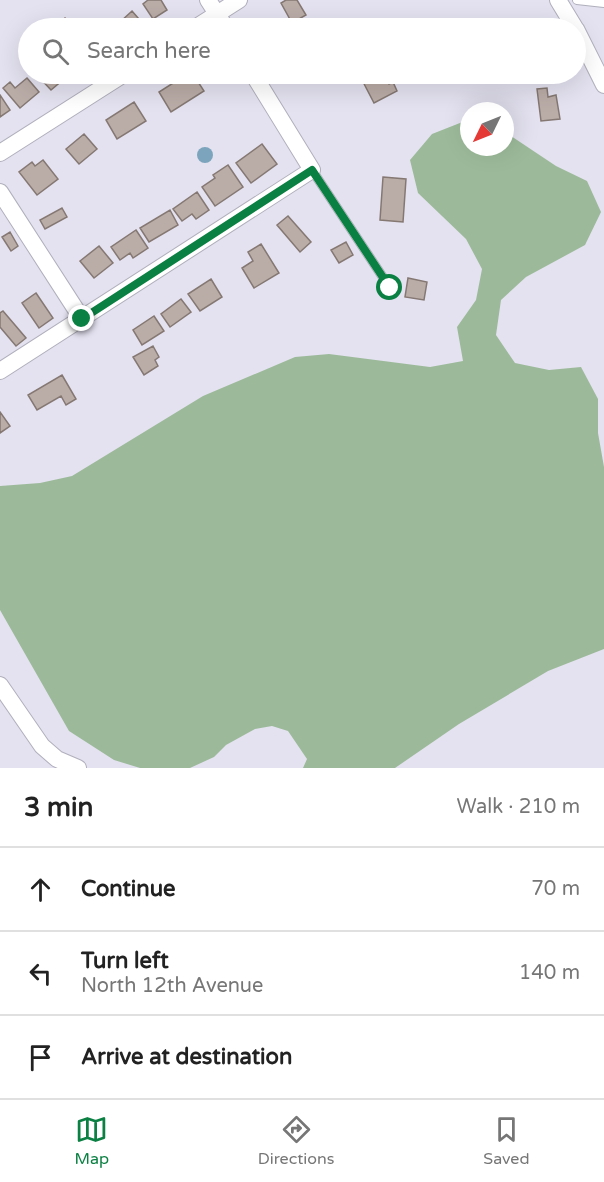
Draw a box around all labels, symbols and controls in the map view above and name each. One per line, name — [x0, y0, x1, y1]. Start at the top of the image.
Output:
search box — [18, 18, 586, 84]
icon: search — [39, 35, 72, 68]
text: Search here — [87, 38, 211, 64]
north arrow — [460, 102, 514, 156]
route start — [376, 274, 402, 300]
route end — [68, 305, 94, 331]
text: 3 min — [24, 792, 93, 823]
text: Walk · 210 m — [457, 795, 580, 819]
icon: ahead — [24, 873, 57, 906]
text: Continue — [81, 876, 176, 902]
text: 70 m — [531, 877, 580, 901]
text: Turn left — [81, 948, 169, 974]
icon: left — [24, 957, 57, 990]
text: 140 m — [519, 961, 580, 985]
text: North 12th Avenue — [81, 974, 263, 998]
icon: arrive — [24, 1041, 57, 1074]
text: Arrive at destination — [81, 1044, 292, 1070]
tab: Map — [74, 1113, 109, 1169]
tab: Directions — [258, 1113, 334, 1169]
tab: Saved — [483, 1113, 530, 1169]

